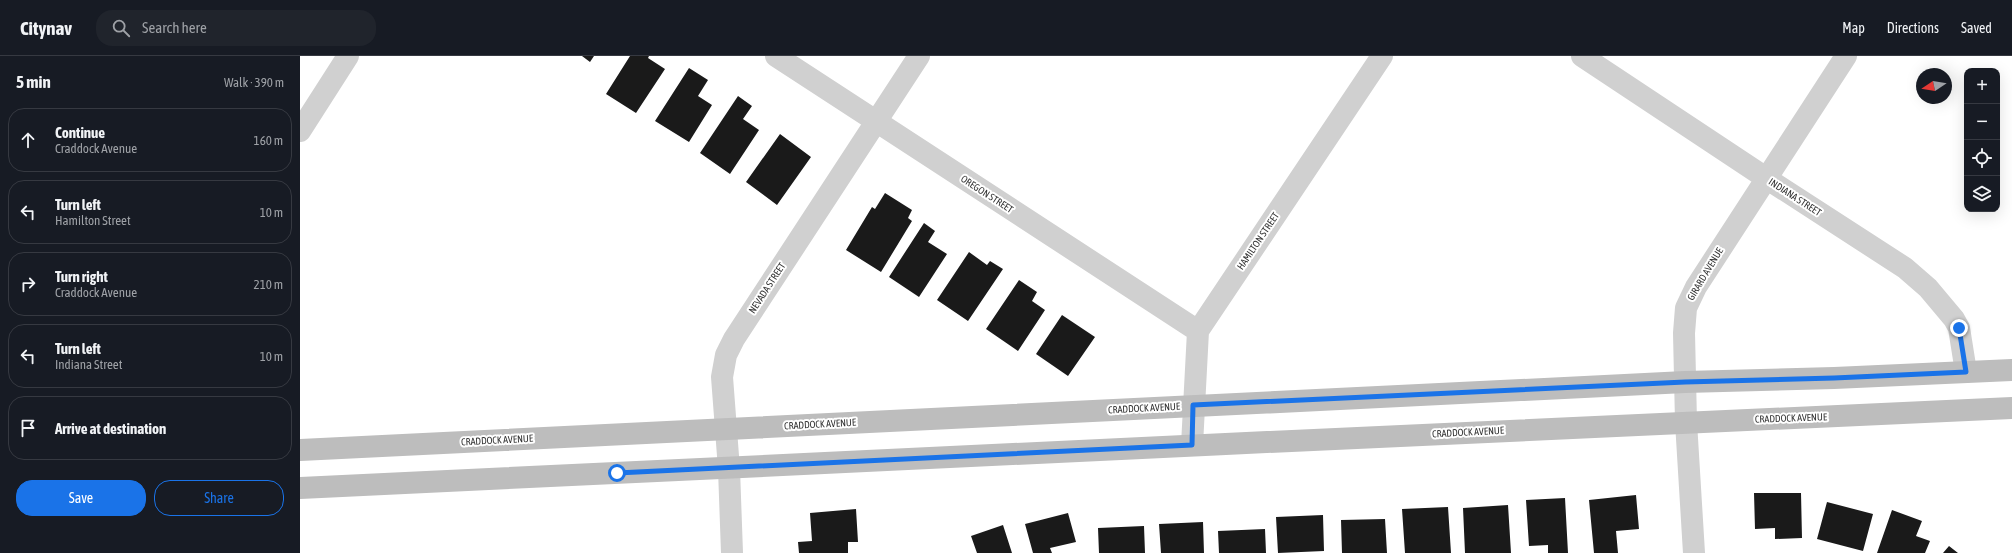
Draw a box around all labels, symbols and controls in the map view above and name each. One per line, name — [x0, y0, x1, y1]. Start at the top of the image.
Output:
search box — [96, 10, 376, 46]
text: Citynav — [20, 17, 72, 39]
icon: search — [110, 17, 132, 39]
text: Search here — [142, 19, 207, 36]
text: Map — [1842, 20, 1865, 36]
text: Directions — [1887, 20, 1939, 36]
text: Saved — [1961, 20, 1992, 36]
north arrow — [1916, 68, 1952, 104]
map controls — [1964, 68, 2000, 212]
button: + — [1964, 68, 2000, 104]
text: 5 min — [16, 72, 51, 92]
text: Walk · 390 m — [224, 75, 284, 90]
button: − — [1964, 104, 2000, 140]
text: Continue — [55, 124, 105, 141]
icon: ahead — [17, 129, 39, 151]
text: 160 m — [254, 133, 283, 148]
button: locate — [1964, 140, 2000, 176]
text: Craddock Avenue — [55, 141, 137, 156]
street label: OREGON STREET — [959, 173, 1016, 215]
street label: INDIANA STREET — [1767, 176, 1824, 218]
button: layers — [1964, 176, 2000, 212]
text: Turn left — [55, 196, 101, 213]
icon: left — [17, 201, 39, 223]
text: 10 m — [260, 205, 283, 220]
street label: HAMILTON STREET — [1235, 210, 1282, 272]
text: Hamilton Street — [55, 213, 131, 228]
street label: GIRARD AVENUE — [1685, 245, 1725, 302]
street label: NEVADA STREET — [747, 260, 788, 315]
text: Turn right — [55, 268, 108, 285]
icon: right — [17, 273, 39, 295]
text: 210 m — [254, 277, 283, 292]
text: Craddock Avenue — [55, 285, 137, 300]
route end — [1950, 319, 1968, 337]
text: Turn left — [55, 340, 101, 357]
icon: left — [17, 345, 39, 367]
text: 10 m — [260, 349, 283, 364]
text: Indiana Street — [55, 357, 122, 372]
street label: CRADDOCK AVENUE — [1108, 401, 1181, 415]
street label: CRADDOCK AVENUE — [1755, 411, 1828, 425]
icon: arrive — [17, 417, 39, 439]
street label: CRADDOCK AVENUE — [784, 417, 857, 431]
text: Arrive at destination — [55, 420, 166, 437]
street label: CRADDOCK AVENUE — [1432, 425, 1505, 439]
street label: CRADDOCK AVENUE — [461, 433, 534, 447]
route start — [608, 464, 626, 482]
button: Save — [16, 480, 146, 516]
button: Share — [154, 480, 284, 516]

